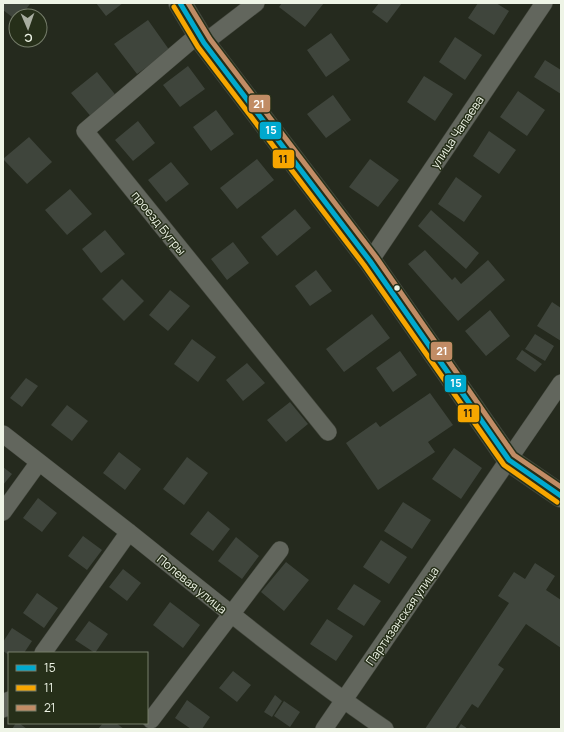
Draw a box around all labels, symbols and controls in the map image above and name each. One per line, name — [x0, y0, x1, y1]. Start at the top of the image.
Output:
north arrow — [8, 8, 48, 48]
text: С — [24, 31, 33, 46]
street label: улица Чапаева — [426, 92, 488, 172]
line badge: 21 — [248, 94, 271, 113]
text: 21 — [253, 96, 265, 111]
line badge: 15 — [259, 121, 282, 140]
text: 15 — [265, 122, 277, 137]
line badge: 11 — [272, 149, 295, 169]
text: 11 — [278, 151, 288, 166]
street label: проезд Бугры — [128, 187, 190, 259]
unlabelled marker — [392, 283, 402, 293]
line badge: 21 — [430, 341, 453, 361]
text: 21 — [436, 343, 448, 358]
line badge: 15 — [444, 374, 467, 393]
text: 15 — [450, 375, 462, 390]
line badge: 11 — [457, 404, 480, 423]
text: 11 — [463, 405, 473, 420]
street label: Полевая улица — [153, 551, 231, 617]
street label: Партизанская улица — [361, 563, 443, 669]
legend — [8, 652, 148, 724]
text: 15 — [44, 659, 56, 676]
text: 11 — [44, 679, 53, 696]
text: 21 — [44, 699, 56, 716]

